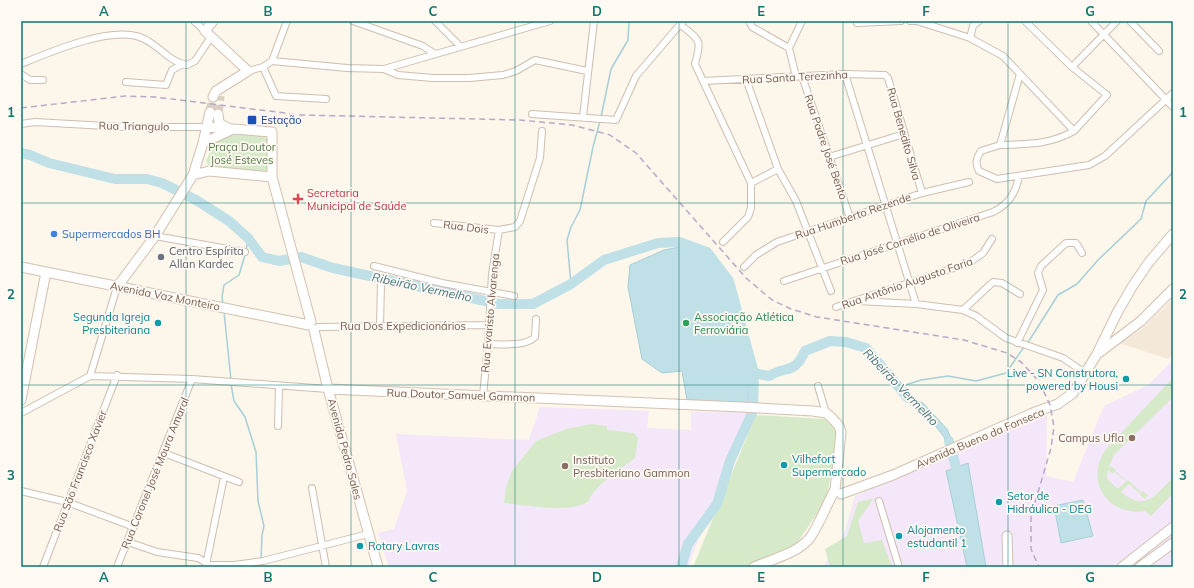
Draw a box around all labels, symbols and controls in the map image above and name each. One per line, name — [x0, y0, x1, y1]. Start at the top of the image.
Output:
text: A — [99, 3, 109, 19]
text: B — [264, 3, 273, 19]
text: C — [429, 3, 438, 19]
text: D — [592, 3, 602, 19]
text: E — [757, 3, 765, 19]
text: F — [922, 3, 930, 19]
text: G — [1085, 3, 1095, 19]
street label: Rua Santa Terezinha — [742, 67, 848, 87]
street label: Rua Benedito Silva — [884, 86, 924, 182]
street label: Rua Padre José Bento — [801, 92, 851, 202]
text: 1 — [7, 104, 15, 120]
text: 1 — [1179, 104, 1187, 120]
place label: Estação — [261, 113, 302, 127]
marker: Estação — [246, 114, 258, 126]
street label: Rua Triangulo — [98, 118, 170, 134]
park label: Praça Doutor José Esteves — [208, 140, 276, 167]
place label: Secretaria Municipal de Saúde — [307, 186, 406, 213]
street label: Rua Humberto Rezende — [793, 190, 913, 242]
marker: Secretaria Municipal de Saúde — [292, 193, 304, 205]
street label: Rua José Cornélio de Oliveira — [838, 210, 982, 268]
street label: Rua Dois — [442, 217, 490, 237]
place label: Supermercados BH — [62, 227, 160, 241]
marker: Supermercados BH — [49, 229, 59, 239]
place label: Centro Espírita Allan Kardec — [169, 244, 244, 271]
marker: Centro Espírita Allan Kardec — [156, 252, 166, 262]
street label: Rua Evaristo Alvarenga — [478, 253, 502, 373]
street label: Rua Antônio Augusto Faria — [840, 254, 974, 312]
water label: Ribeirão Vermelho — [371, 269, 473, 305]
street label: Avenida Vaz Monteiro — [109, 278, 221, 314]
text: 2 — [7, 286, 15, 302]
text: 2 — [1179, 286, 1187, 302]
place label: Segunda Igreja Presbiteriana — [73, 310, 150, 337]
place label: Associação Atlética Ferroviária — [694, 310, 794, 337]
marker: Segunda Igreja Presbiteriana — [153, 318, 163, 328]
marker: Associação Atlética Ferroviária — [681, 318, 691, 328]
street label: Rua Dos Expedicionários — [340, 319, 466, 333]
water label: Ribeirão Vermelho — [860, 345, 942, 429]
place label: Live - SN Construtora, powered by Housi — [1007, 366, 1118, 393]
marker: Live - SN Construtora, powered by Housi — [1121, 374, 1131, 384]
street label: Rua Doutor Samuel Gammon — [386, 385, 536, 405]
street label: Rua Coronel José Moura Amaral — [118, 395, 192, 551]
street label: Avenida Pedro Sales — [325, 397, 365, 501]
street label: Avenida Bueno da Fonseca — [914, 405, 1046, 471]
street label: Rua São Francisco Xavier — [50, 408, 110, 534]
place label: Campus Ufla — [1058, 431, 1124, 445]
marker: Campus Ufla — [1127, 433, 1137, 443]
place label: Vilhefort Supermercado — [792, 452, 866, 479]
place label: Instituto Presbiteriano Gammon — [573, 453, 690, 480]
marker: Vilhefort Supermercado — [779, 460, 789, 470]
marker: Instituto Presbiteriano Gammon — [560, 461, 570, 471]
text: 3 — [7, 467, 15, 483]
text: 3 — [1179, 467, 1187, 483]
place label: Setor de Hidráulica - DEG — [1007, 489, 1092, 516]
marker: Setor de Hidráulica - DEG — [994, 497, 1004, 507]
place label: Alojamento estudantil 1 — [907, 523, 967, 550]
marker: Alojamento estudantil 1 — [894, 531, 904, 541]
place label: Rotary Lavras — [368, 539, 440, 553]
marker: Rotary Lavras — [355, 541, 365, 551]
text: A — [99, 569, 109, 585]
text: B — [264, 569, 273, 585]
text: C — [429, 569, 438, 585]
text: D — [592, 569, 602, 585]
text: E — [757, 569, 765, 585]
text: F — [922, 569, 930, 585]
text: G — [1085, 569, 1095, 585]

